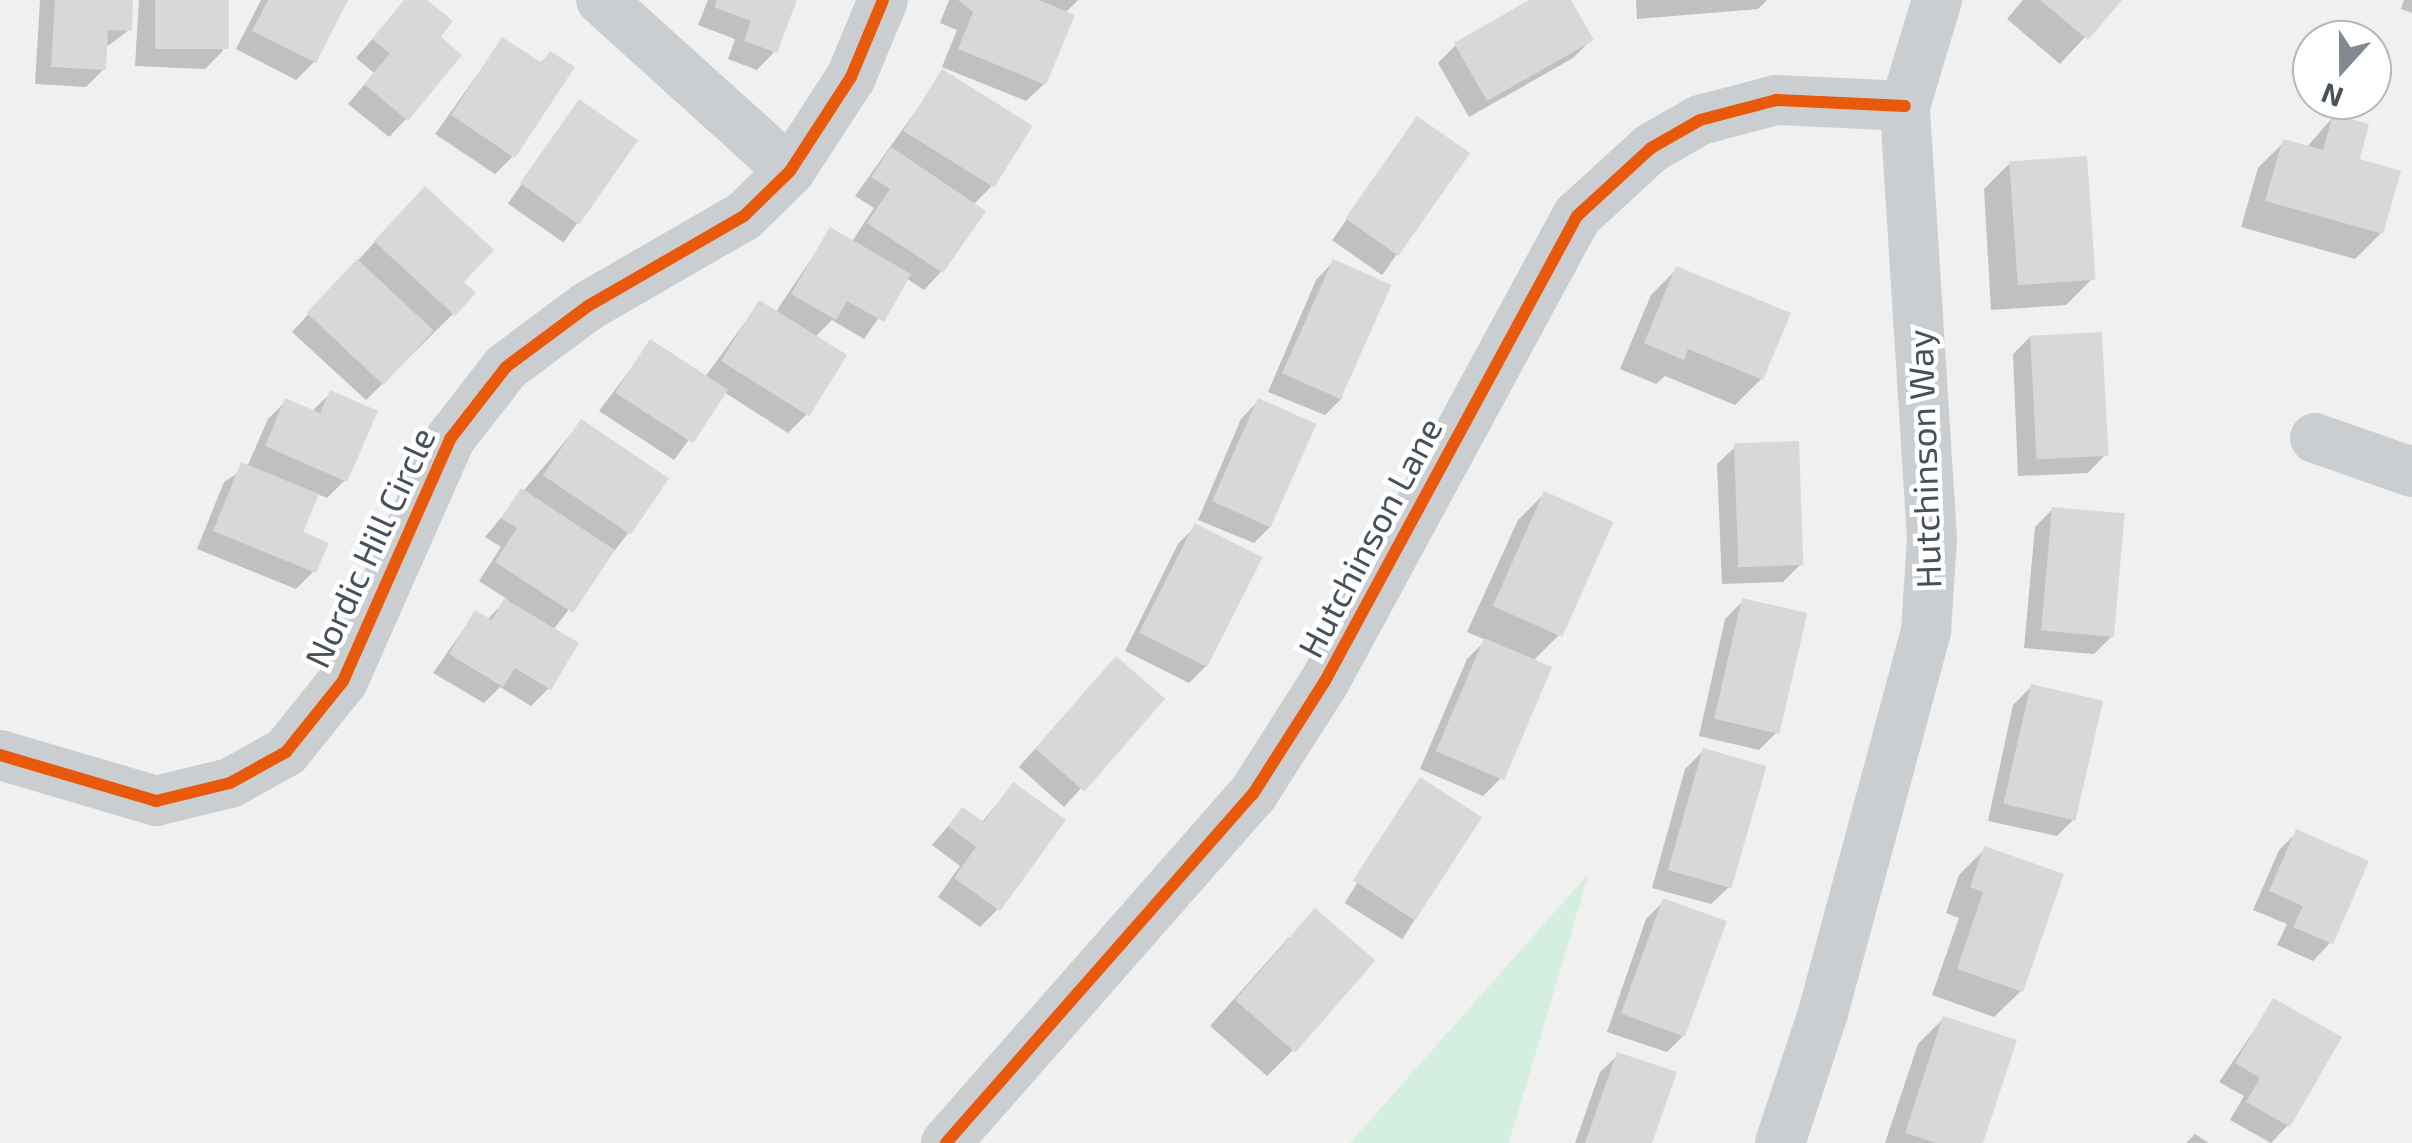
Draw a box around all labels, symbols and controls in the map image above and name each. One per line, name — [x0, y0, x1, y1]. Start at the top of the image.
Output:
north arrow — [2292, 20, 2392, 120]
text: N — [2316, 77, 2347, 116]
street label: Hutchinson Way — [1897, 329, 1949, 589]
street label: Hutchinson Lane — [1288, 410, 1450, 664]
street label: Nordic Hill Circle — [295, 420, 443, 674]

